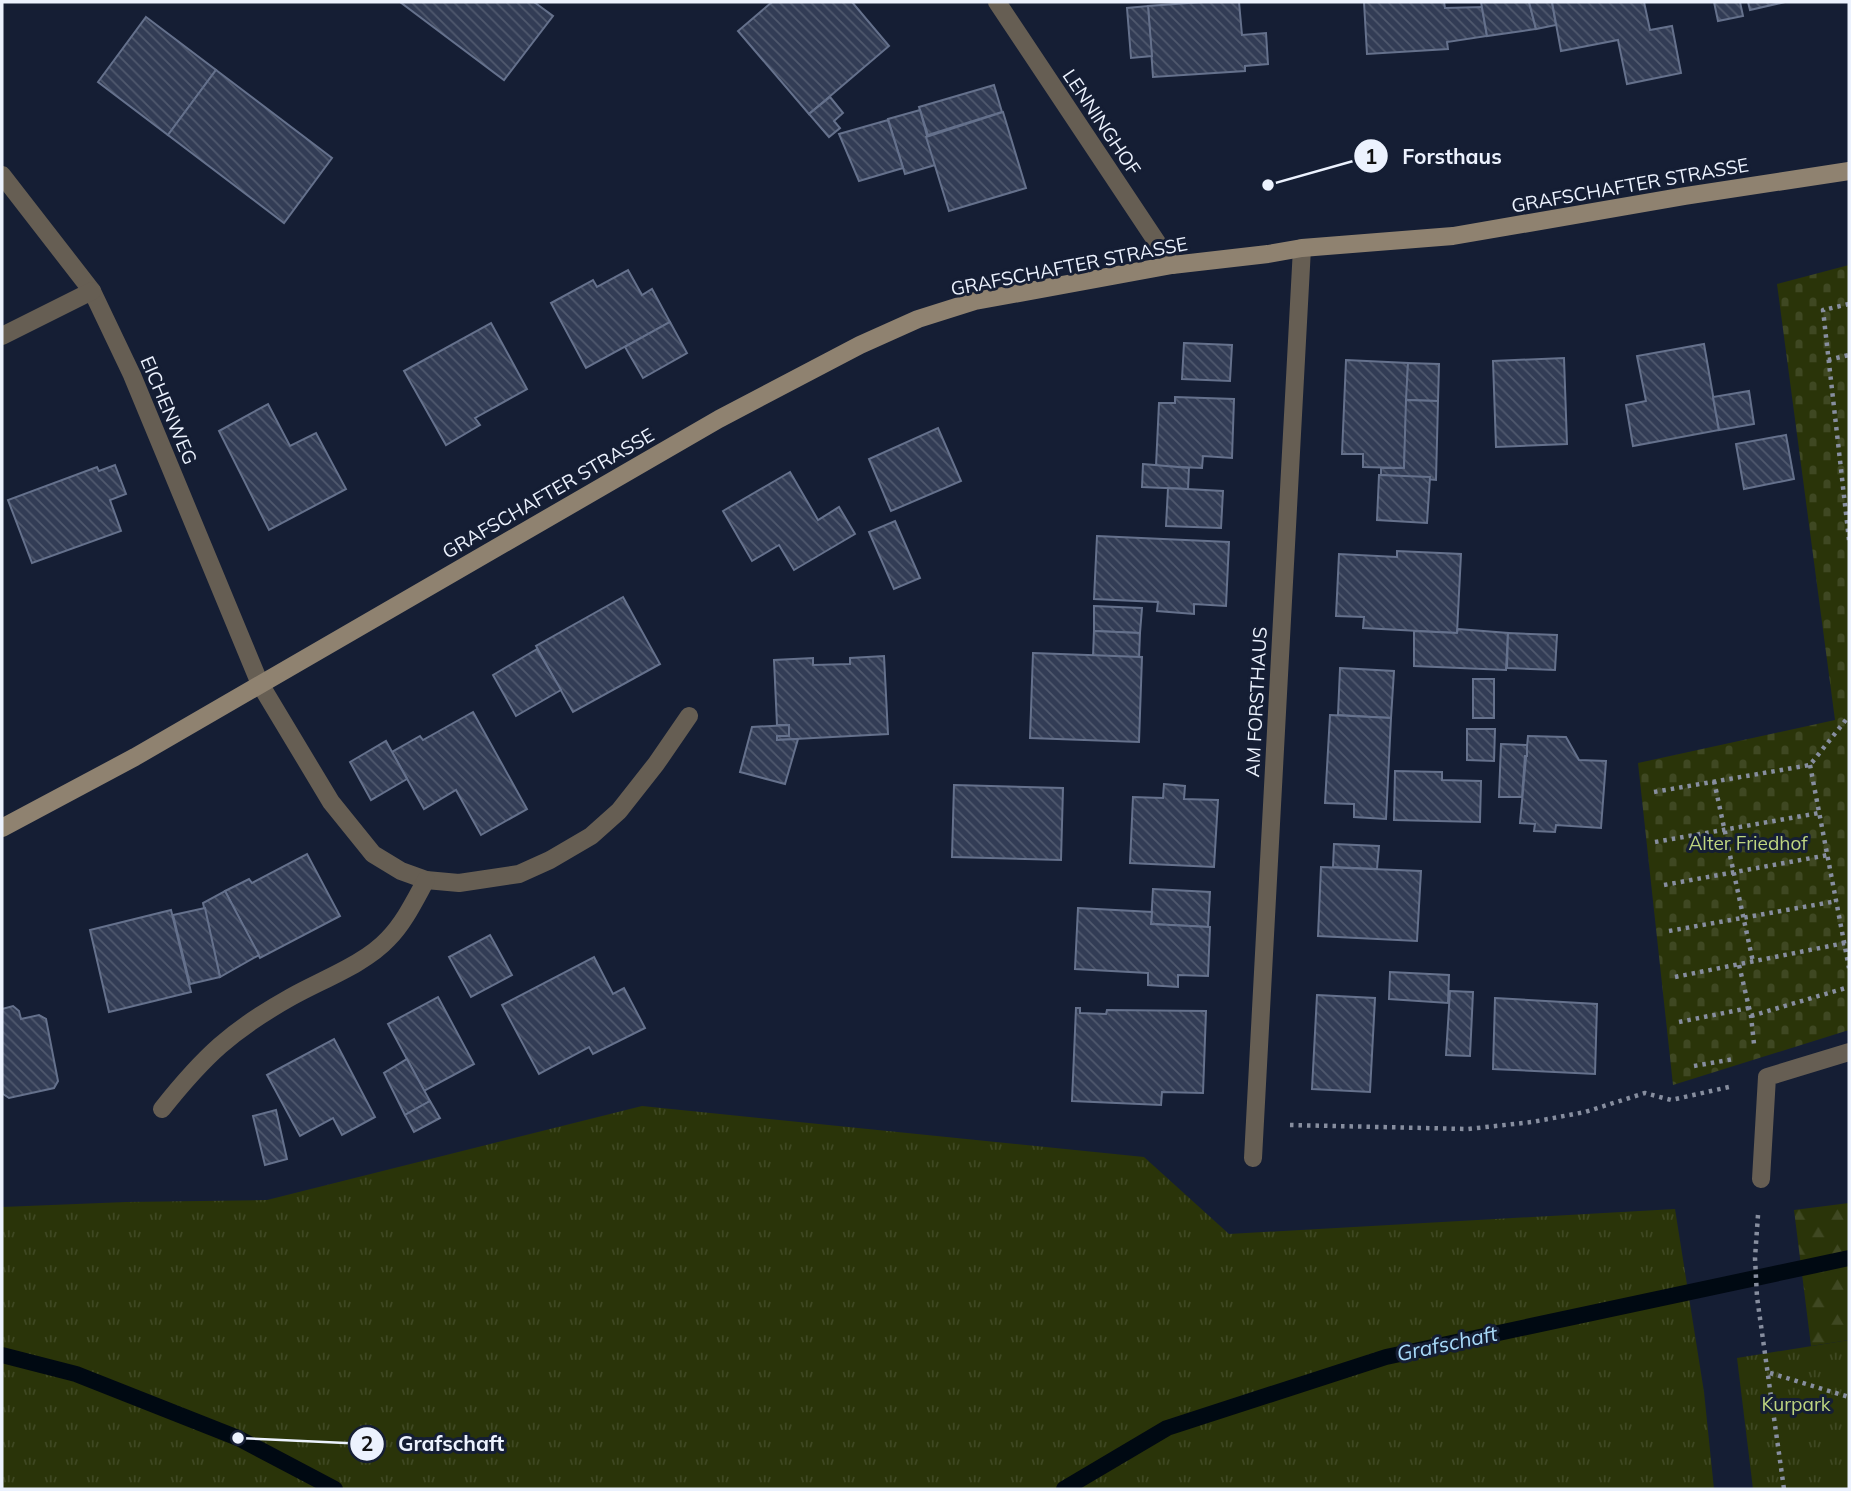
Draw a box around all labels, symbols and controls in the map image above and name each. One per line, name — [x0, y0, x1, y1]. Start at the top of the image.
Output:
street label: LENNINGHOF — [1058, 64, 1146, 180]
callout: Forsthaus — [1354, 135, 1516, 177]
text: 1 — [1365, 143, 1377, 169]
text: Forsthaus — [1402, 143, 1502, 169]
street label: GRAFSCHAFTER STRASSE — [1509, 152, 1751, 218]
street label: GRAFSCHAFTER STRASSE — [949, 231, 1189, 301]
street label: EICHENWEG — [135, 352, 203, 468]
street label: GRAFSCHAFTER STRASSE — [438, 422, 658, 564]
street label: AM FORSTHAUS — [1240, 626, 1272, 778]
park label: Alter Friedhof — [1688, 831, 1808, 855]
water label: Grafschaft — [1394, 1320, 1500, 1366]
park label: Kurpark — [1761, 1392, 1831, 1416]
callout: Grafschaft — [349, 1423, 518, 1465]
text: 2 — [361, 1430, 373, 1456]
text: Grafschaft — [398, 1430, 504, 1456]

